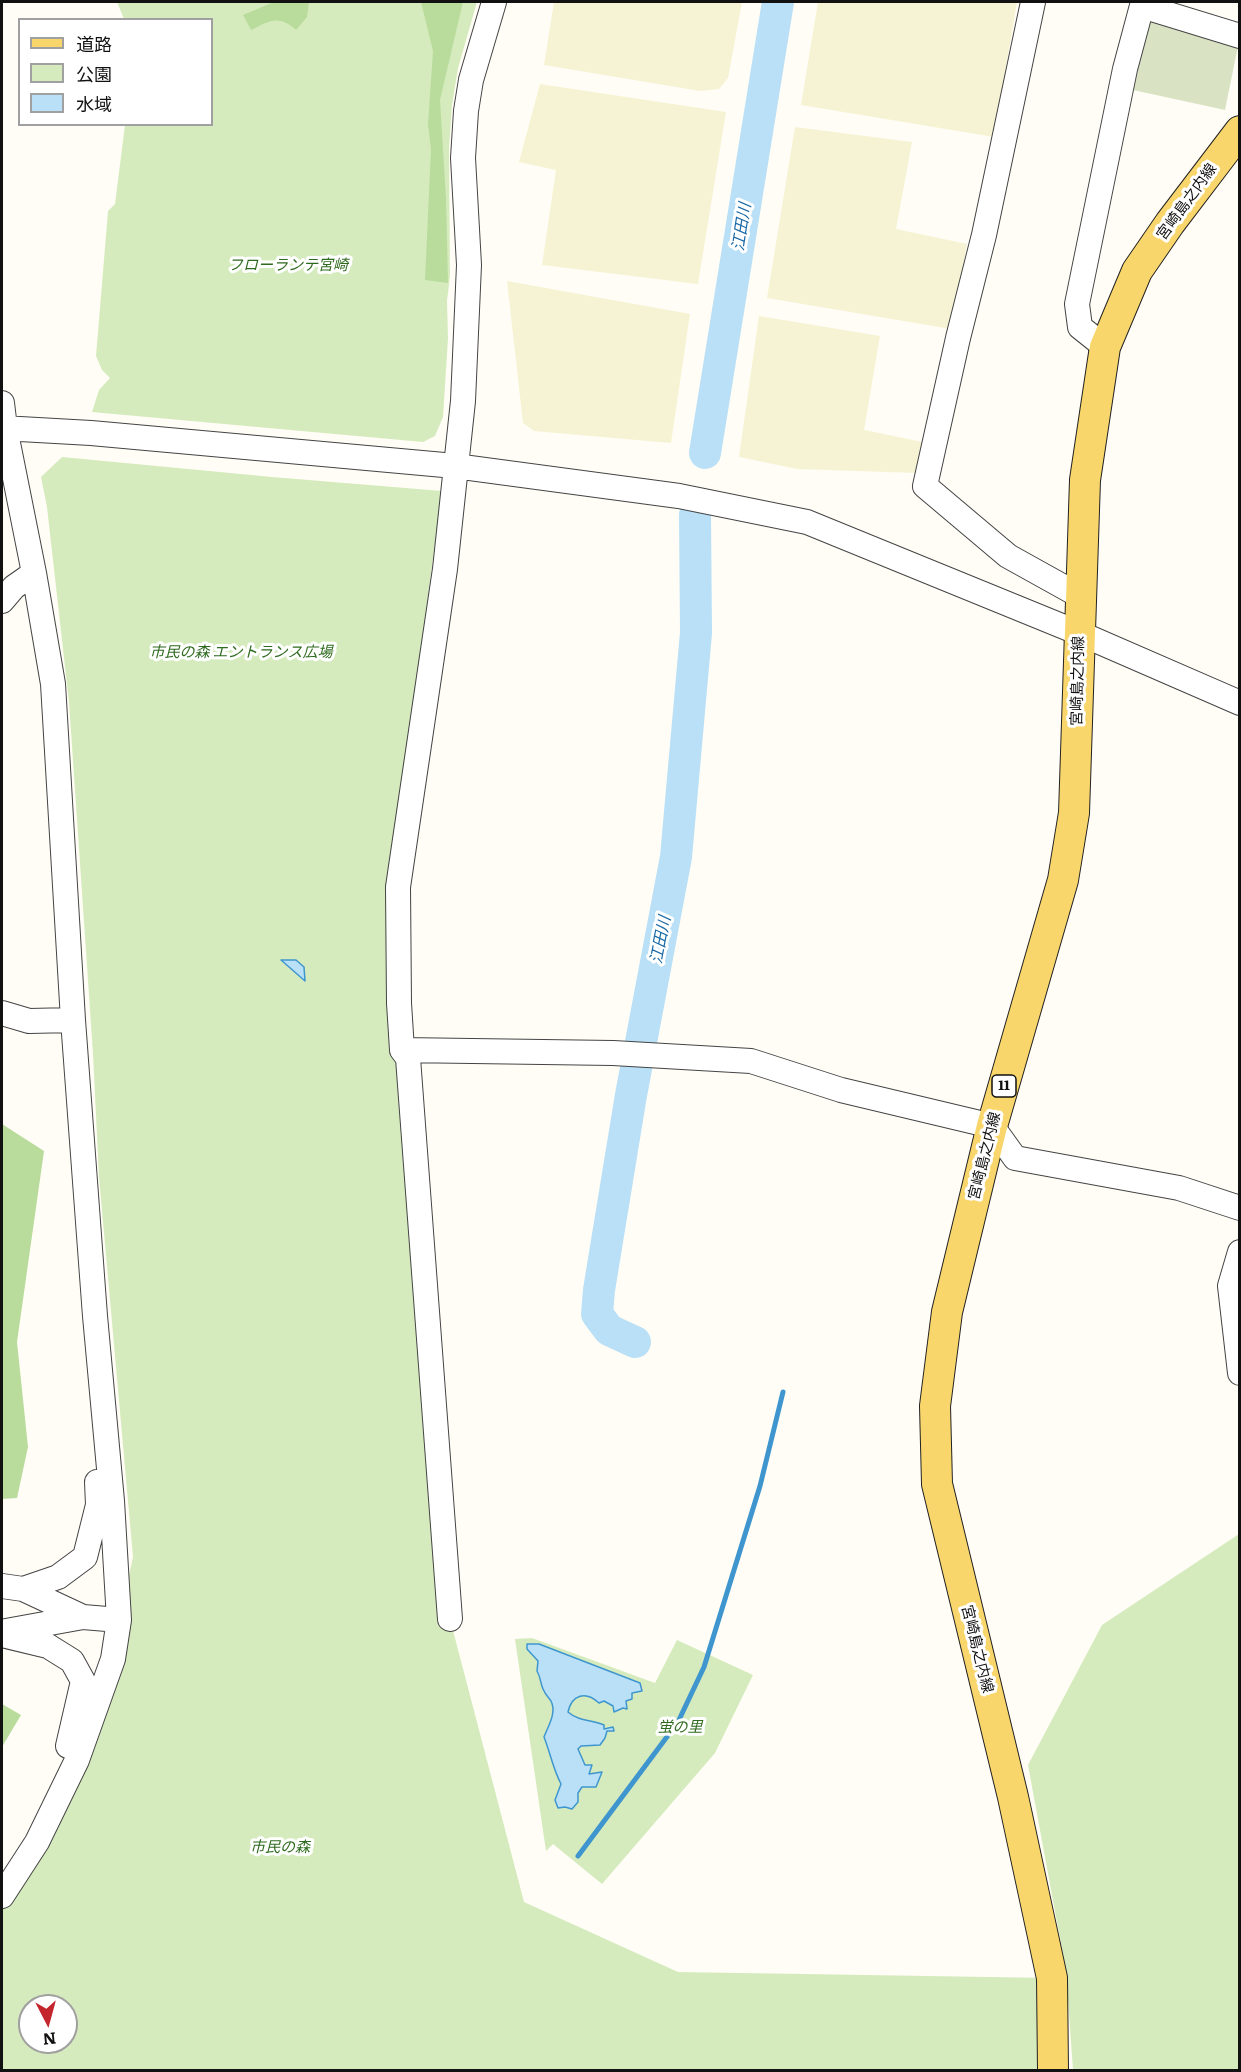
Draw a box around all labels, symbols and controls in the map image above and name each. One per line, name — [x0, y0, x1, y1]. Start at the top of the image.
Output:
legend — [18, 18, 213, 126]
text: 道路 — [76, 30, 112, 57]
text: 公園 — [76, 60, 112, 87]
text: 水域 — [76, 90, 112, 117]
street label: 宮崎島之内線 — [1153, 160, 1221, 244]
water label: 江田川 — [729, 202, 755, 252]
park label: フローランテ宮崎 — [228, 257, 348, 275]
street label: 宮崎島之内線 — [1068, 636, 1088, 726]
park label: 市民の森 エントランス広場 — [150, 644, 332, 662]
water label: 江田川 — [647, 915, 675, 965]
road number: 11 — [992, 1075, 1016, 1097]
street label: 宮崎島之内線 — [965, 1110, 1005, 1202]
street label: 宮崎島之内線 — [957, 1603, 997, 1695]
park label: 蛍の里 — [658, 1719, 702, 1737]
park label: 市民の森 — [250, 1839, 310, 1857]
north arrow — [18, 1994, 78, 2054]
text: N — [42, 2027, 58, 2053]

